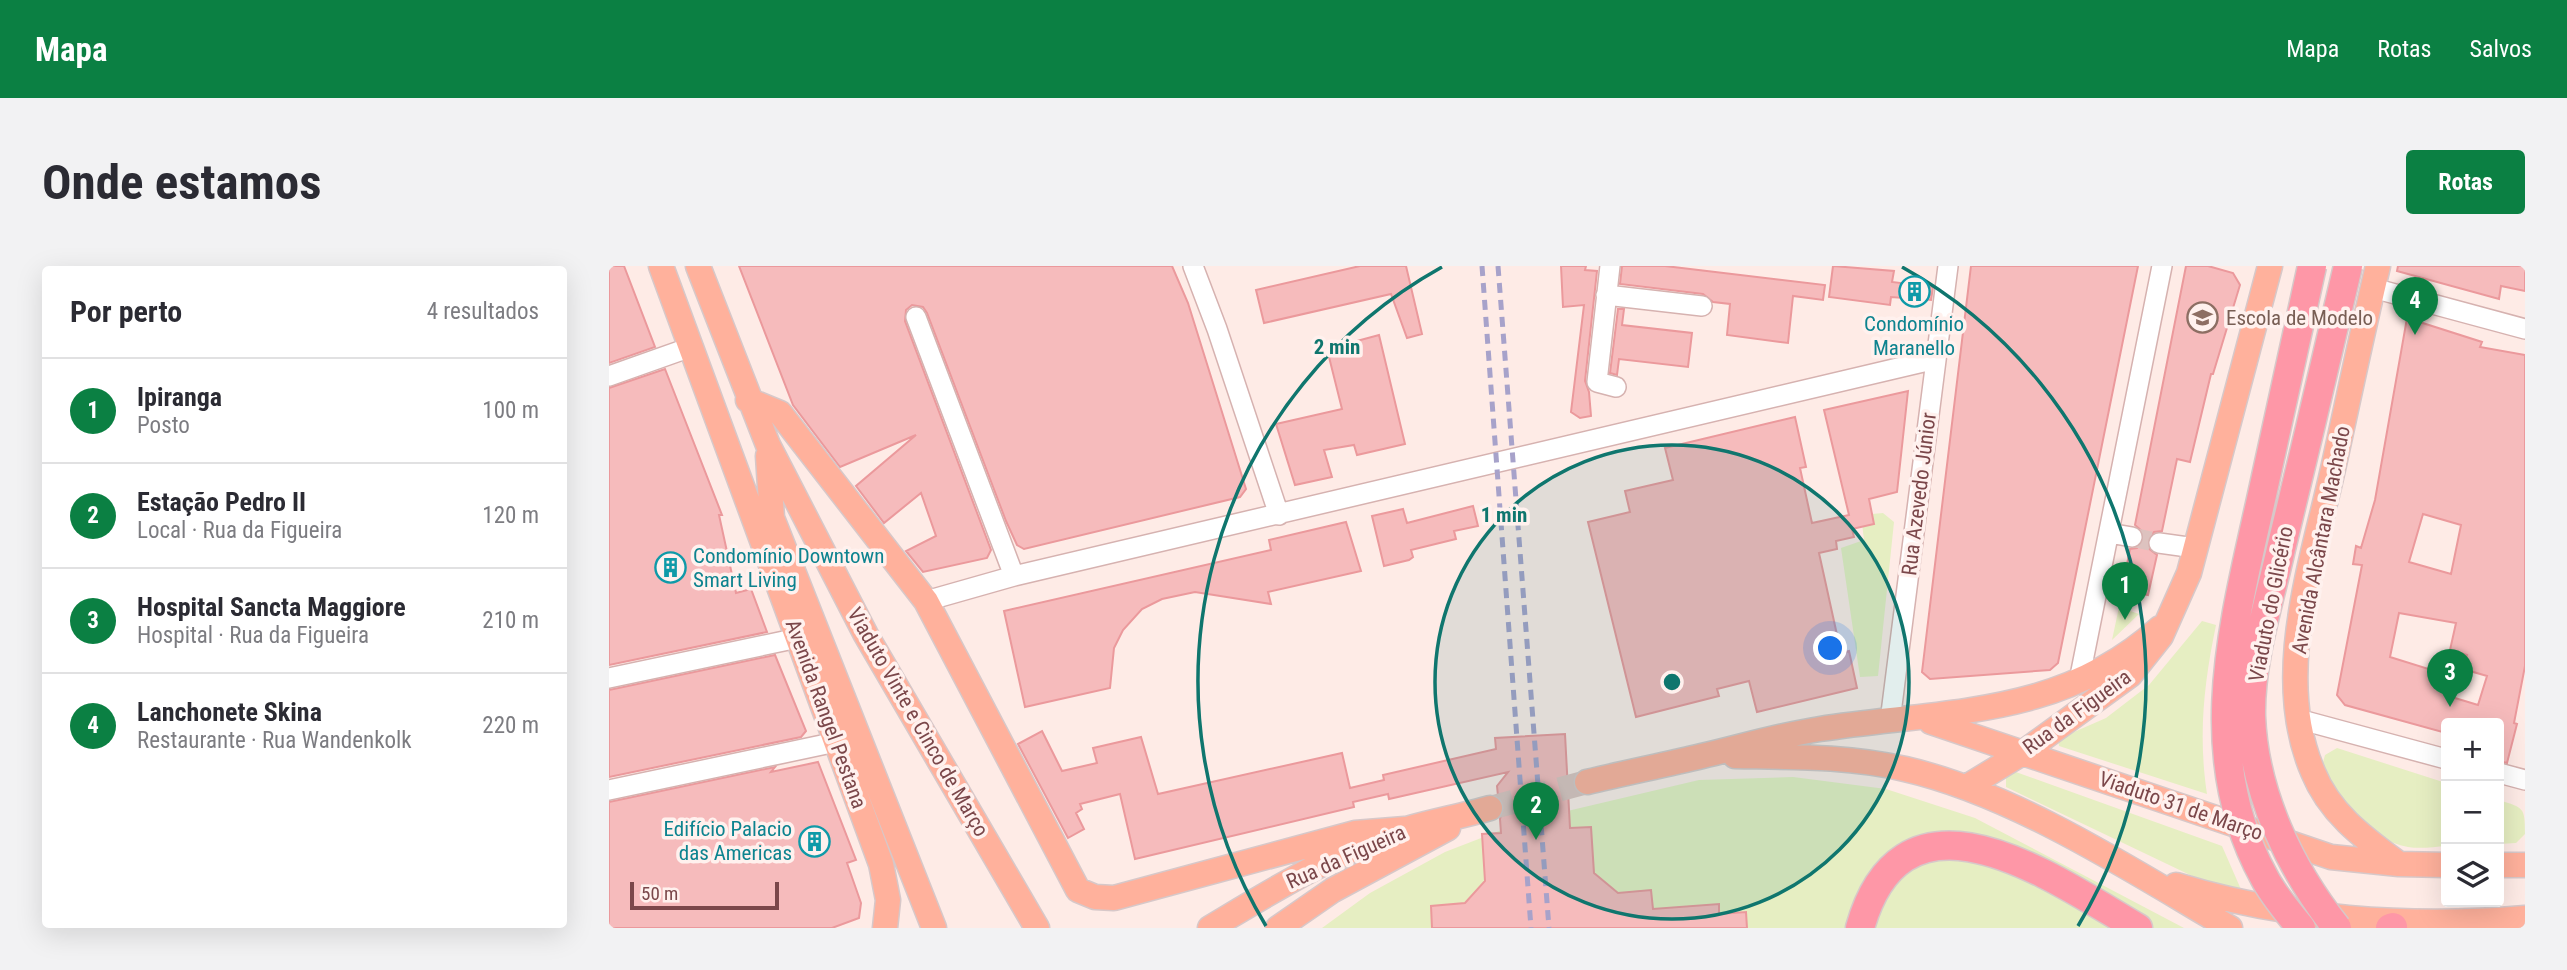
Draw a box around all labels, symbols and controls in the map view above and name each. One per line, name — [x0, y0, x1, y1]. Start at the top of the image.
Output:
text: Mapa — [35, 30, 107, 69]
text: Mapa — [2286, 35, 2339, 63]
text: Rotas — [2377, 35, 2431, 63]
text: Salvos — [2469, 35, 2532, 63]
button: Rotas — [2406, 150, 2525, 214]
text: Onde estamos — [42, 154, 322, 211]
building icon: Condomínio Maranello — [1897, 275, 1931, 309]
pin: 4 — [2392, 277, 2438, 335]
text: Por perto — [70, 294, 182, 329]
text: 4 resultados — [427, 298, 539, 325]
school or university icon: Escola de Modelo — [2186, 301, 2220, 335]
place label: Escola de Modelo — [2226, 306, 2373, 330]
place label: Condomínio Maranello — [1864, 312, 1964, 360]
text: 2 min — [1314, 335, 1360, 359]
text: Ipiranga — [137, 382, 222, 412]
text: 1 — [87, 397, 99, 424]
text: 100 m — [482, 397, 539, 424]
street label: Rua Azevedo Júnior — [1897, 411, 1941, 577]
text: Posto — [137, 412, 190, 439]
street label: Avenida Alcântara Machado — [2287, 424, 2355, 656]
text: Estação Pedro II — [137, 487, 306, 517]
text: 2 — [87, 502, 99, 529]
text: 120 m — [482, 502, 539, 529]
text: 1 min — [1481, 503, 1527, 527]
text: Local · Rua da Figueira — [137, 517, 342, 544]
street label: Viaduto do Glicério — [2244, 524, 2298, 684]
place label: Condomínio Downtown Smart Living — [693, 544, 884, 592]
building icon: Condomínio Downtown Smart Living — [653, 551, 687, 585]
pin: 1 — [2102, 562, 2148, 620]
text: Hospital Sancta Maggiore — [137, 592, 406, 622]
street label: Viaduto Vinte e Cinco de Março — [843, 603, 993, 841]
text: 3 — [87, 607, 99, 634]
text: 210 m — [482, 607, 539, 634]
street label: Avenida Rangel Pestana — [781, 616, 871, 812]
text: Hospital · Rua da Figueira — [137, 622, 369, 649]
your location — [1813, 631, 1847, 665]
pin: 3 — [2427, 649, 2473, 707]
street label: Rua da Figueira — [2018, 665, 2136, 759]
centre of rings — [1660, 670, 1684, 694]
text: Lanchonete Skina — [137, 697, 322, 727]
text: 4 — [87, 712, 99, 739]
text: 220 m — [482, 712, 539, 739]
map controls — [2441, 718, 2504, 907]
button: + — [2441, 718, 2504, 781]
text: Restaurante · Rua Wandenkolk — [137, 727, 412, 754]
street label: Viaduto 31 de Março — [2096, 767, 2266, 845]
button: − — [2441, 781, 2504, 844]
pin: 2 — [1513, 782, 1559, 840]
place label: Edifício Palacio das Americas — [664, 817, 792, 865]
street label: Rua da Figueira — [1283, 820, 1409, 894]
building icon: Edifício Palacio das Americas — [798, 824, 832, 858]
button: layers — [2441, 844, 2504, 907]
scale bar — [630, 879, 779, 911]
text: 50 m — [641, 882, 678, 905]

